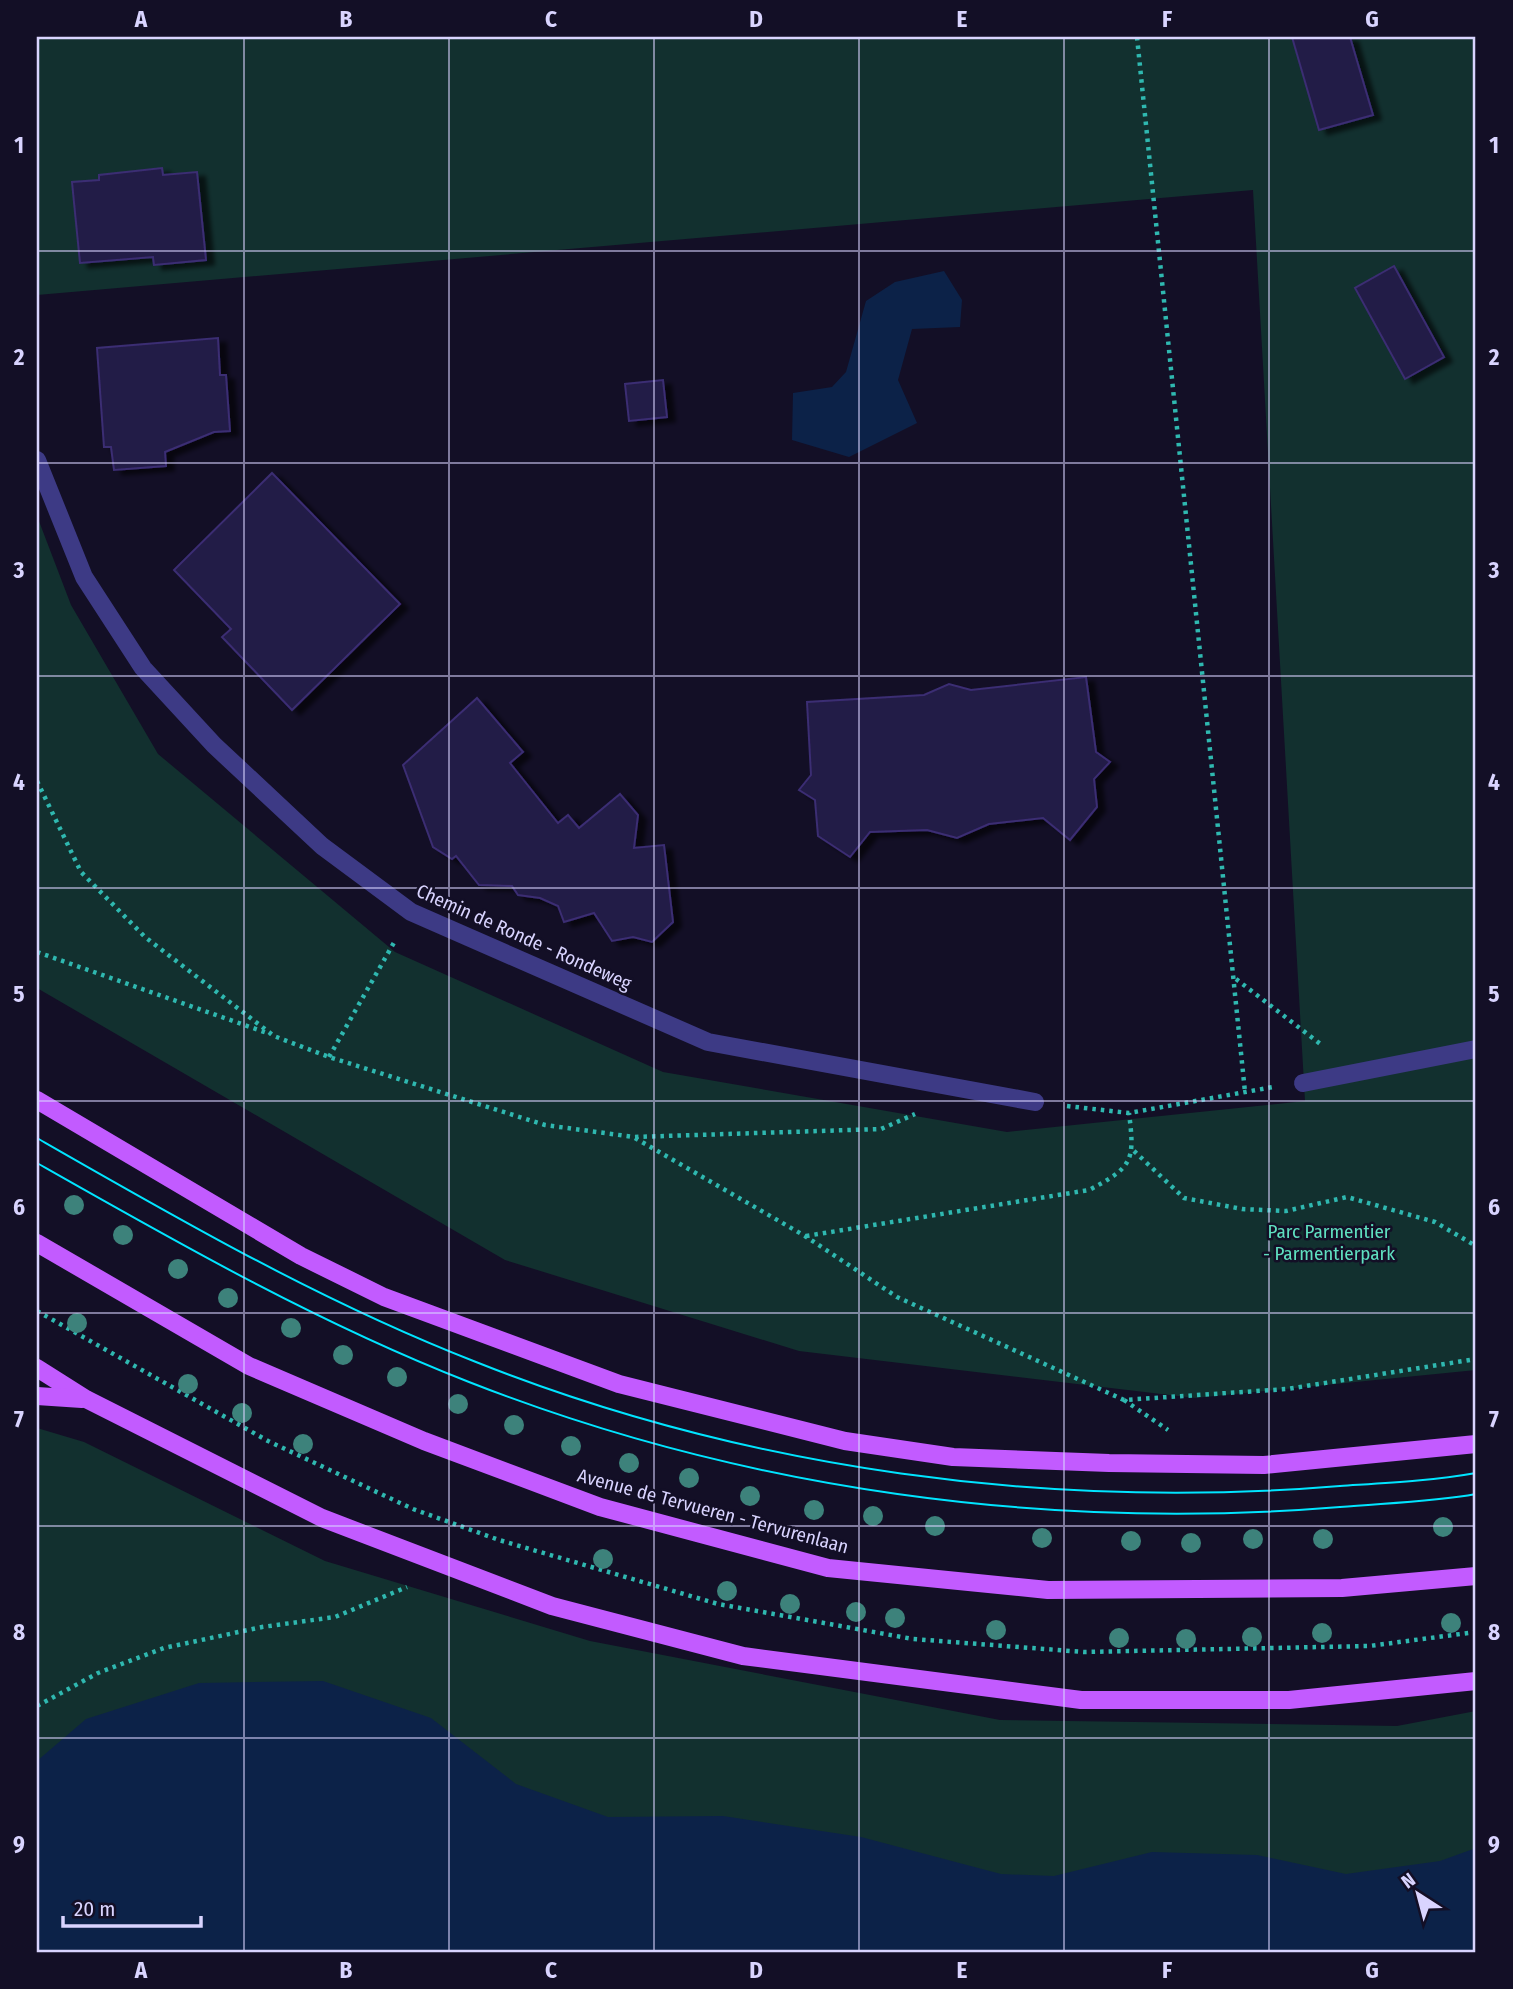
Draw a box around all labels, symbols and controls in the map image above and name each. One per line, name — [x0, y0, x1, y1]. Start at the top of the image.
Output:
text: A — [134, 5, 148, 33]
text: B — [340, 5, 353, 33]
text: C — [545, 5, 557, 33]
text: D — [749, 5, 763, 33]
text: E — [957, 5, 968, 33]
text: F — [1162, 5, 1172, 33]
text: G — [1365, 5, 1379, 33]
text: 1 — [14, 131, 24, 159]
text: 1 — [1489, 131, 1499, 159]
text: 2 — [13, 343, 25, 371]
text: 2 — [1488, 343, 1500, 371]
text: 3 — [13, 556, 25, 584]
text: 3 — [1488, 556, 1500, 584]
text: 4 — [13, 768, 25, 796]
text: 4 — [1488, 768, 1500, 796]
street label: Chemin de Ronde - Rondeweg — [413, 879, 635, 995]
text: 5 — [13, 980, 25, 1008]
text: 5 — [1488, 980, 1500, 1008]
text: 6 — [13, 1193, 25, 1221]
text: 6 — [1488, 1193, 1500, 1221]
park label: Parc Parmentier - Parmentierpark — [1263, 1220, 1395, 1265]
text: 7 — [14, 1405, 24, 1433]
text: 7 — [1489, 1405, 1499, 1433]
street label: Avenue de Tervueren - Tervurenlaan — [575, 1464, 851, 1558]
text: 8 — [13, 1618, 25, 1646]
text: 8 — [1488, 1618, 1500, 1646]
text: 9 — [13, 1830, 25, 1858]
text: 9 — [1488, 1830, 1500, 1858]
north arrow — [1384, 1860, 1454, 1930]
text: N — [1397, 1868, 1420, 1893]
scale bar — [63, 1884, 201, 1928]
text: 20 m — [74, 1896, 115, 1922]
text: A — [134, 1956, 148, 1984]
text: B — [340, 1956, 353, 1984]
text: C — [545, 1956, 557, 1984]
text: D — [749, 1956, 763, 1984]
text: E — [957, 1956, 968, 1984]
text: F — [1162, 1956, 1172, 1984]
text: G — [1365, 1956, 1379, 1984]

